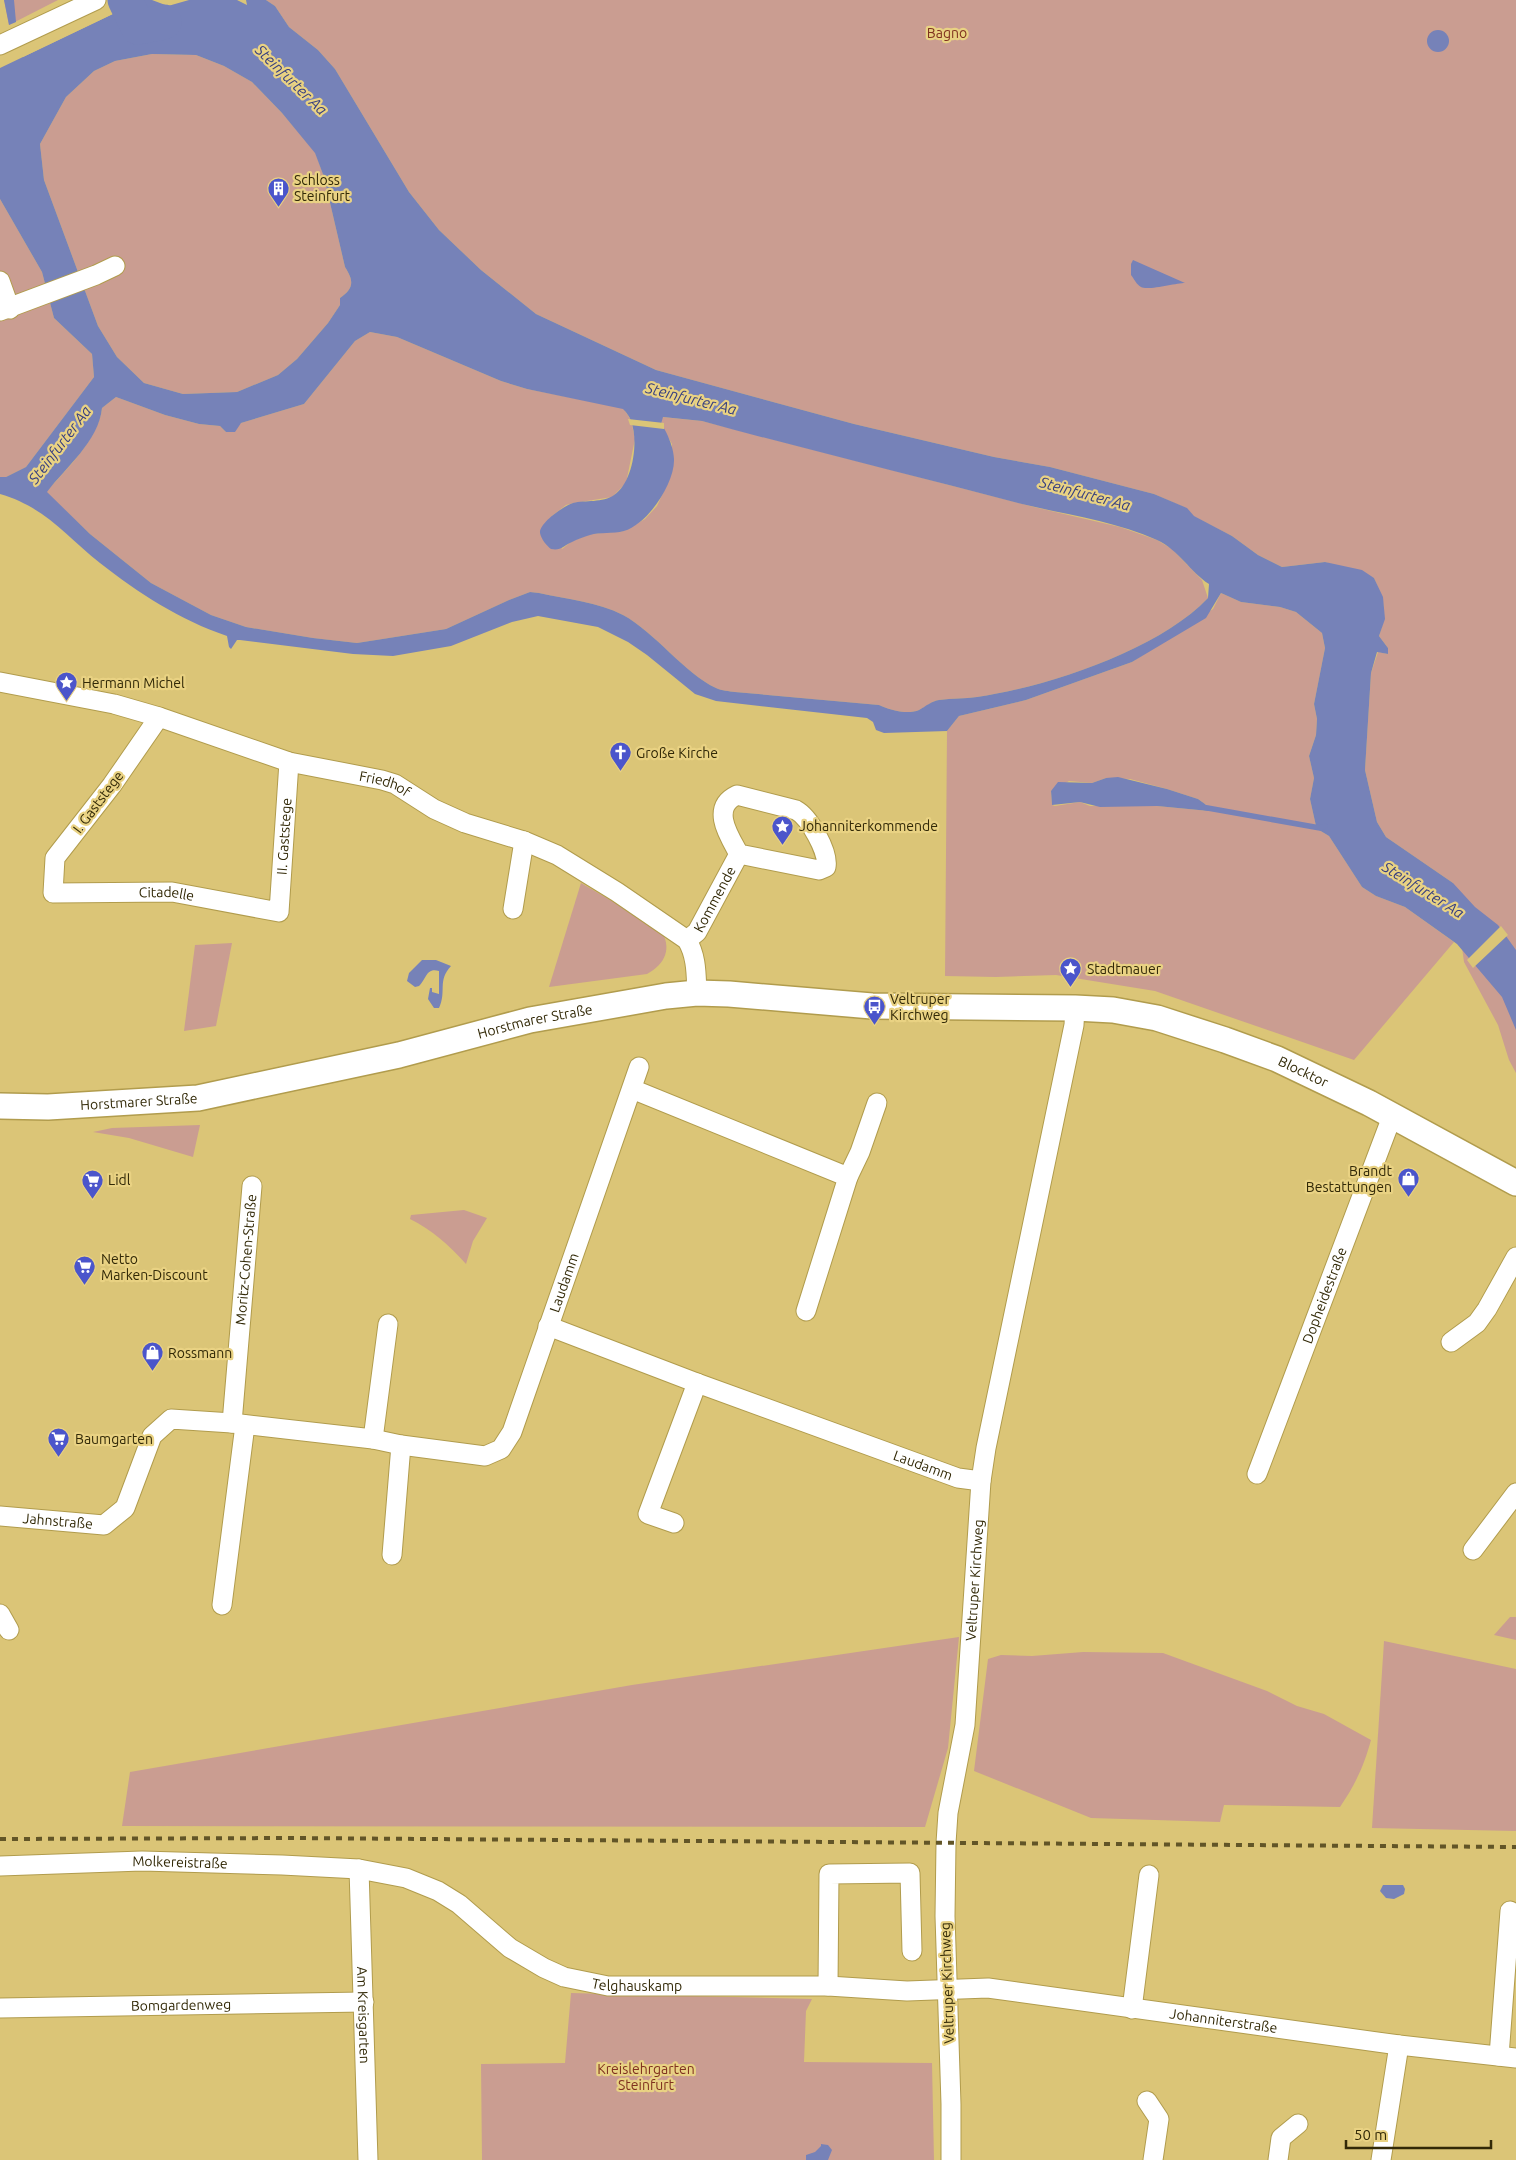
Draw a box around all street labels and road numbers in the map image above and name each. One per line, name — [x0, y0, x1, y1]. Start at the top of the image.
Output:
street label: I. Gaststege — [70, 768, 126, 836]
street label: Friedhof — [358, 768, 414, 800]
street label: II. Gaststege — [273, 797, 295, 875]
street label: Kommende — [690, 864, 739, 935]
street label: Citadelle — [139, 884, 196, 904]
street label: Horstmarer Straße — [476, 1001, 594, 1042]
street label: Blocktor — [1276, 1053, 1331, 1091]
street label: Horstmarer Straße — [80, 1090, 198, 1113]
street label: Moritz-Cohen-Straße — [232, 1194, 259, 1326]
street label: Dopheidestraße — [1299, 1245, 1350, 1346]
street label: Laudamm — [546, 1251, 582, 1315]
street label: Laudamm — [891, 1447, 955, 1483]
street label: Jahnstraße — [22, 1510, 94, 1532]
street label: Veltruper Kirchweg — [963, 1519, 986, 1641]
street label: Molkereistraße — [132, 1853, 228, 1871]
street label: Veltruper Kirchweg — [937, 1922, 957, 2044]
street label: Am Kreisgarten — [354, 1966, 373, 2064]
street label: Telghauskamp — [591, 1975, 682, 1994]
street label: Bomgardenweg — [131, 1996, 231, 2014]
street label: Johanniterstraße — [1169, 2005, 1278, 2036]

